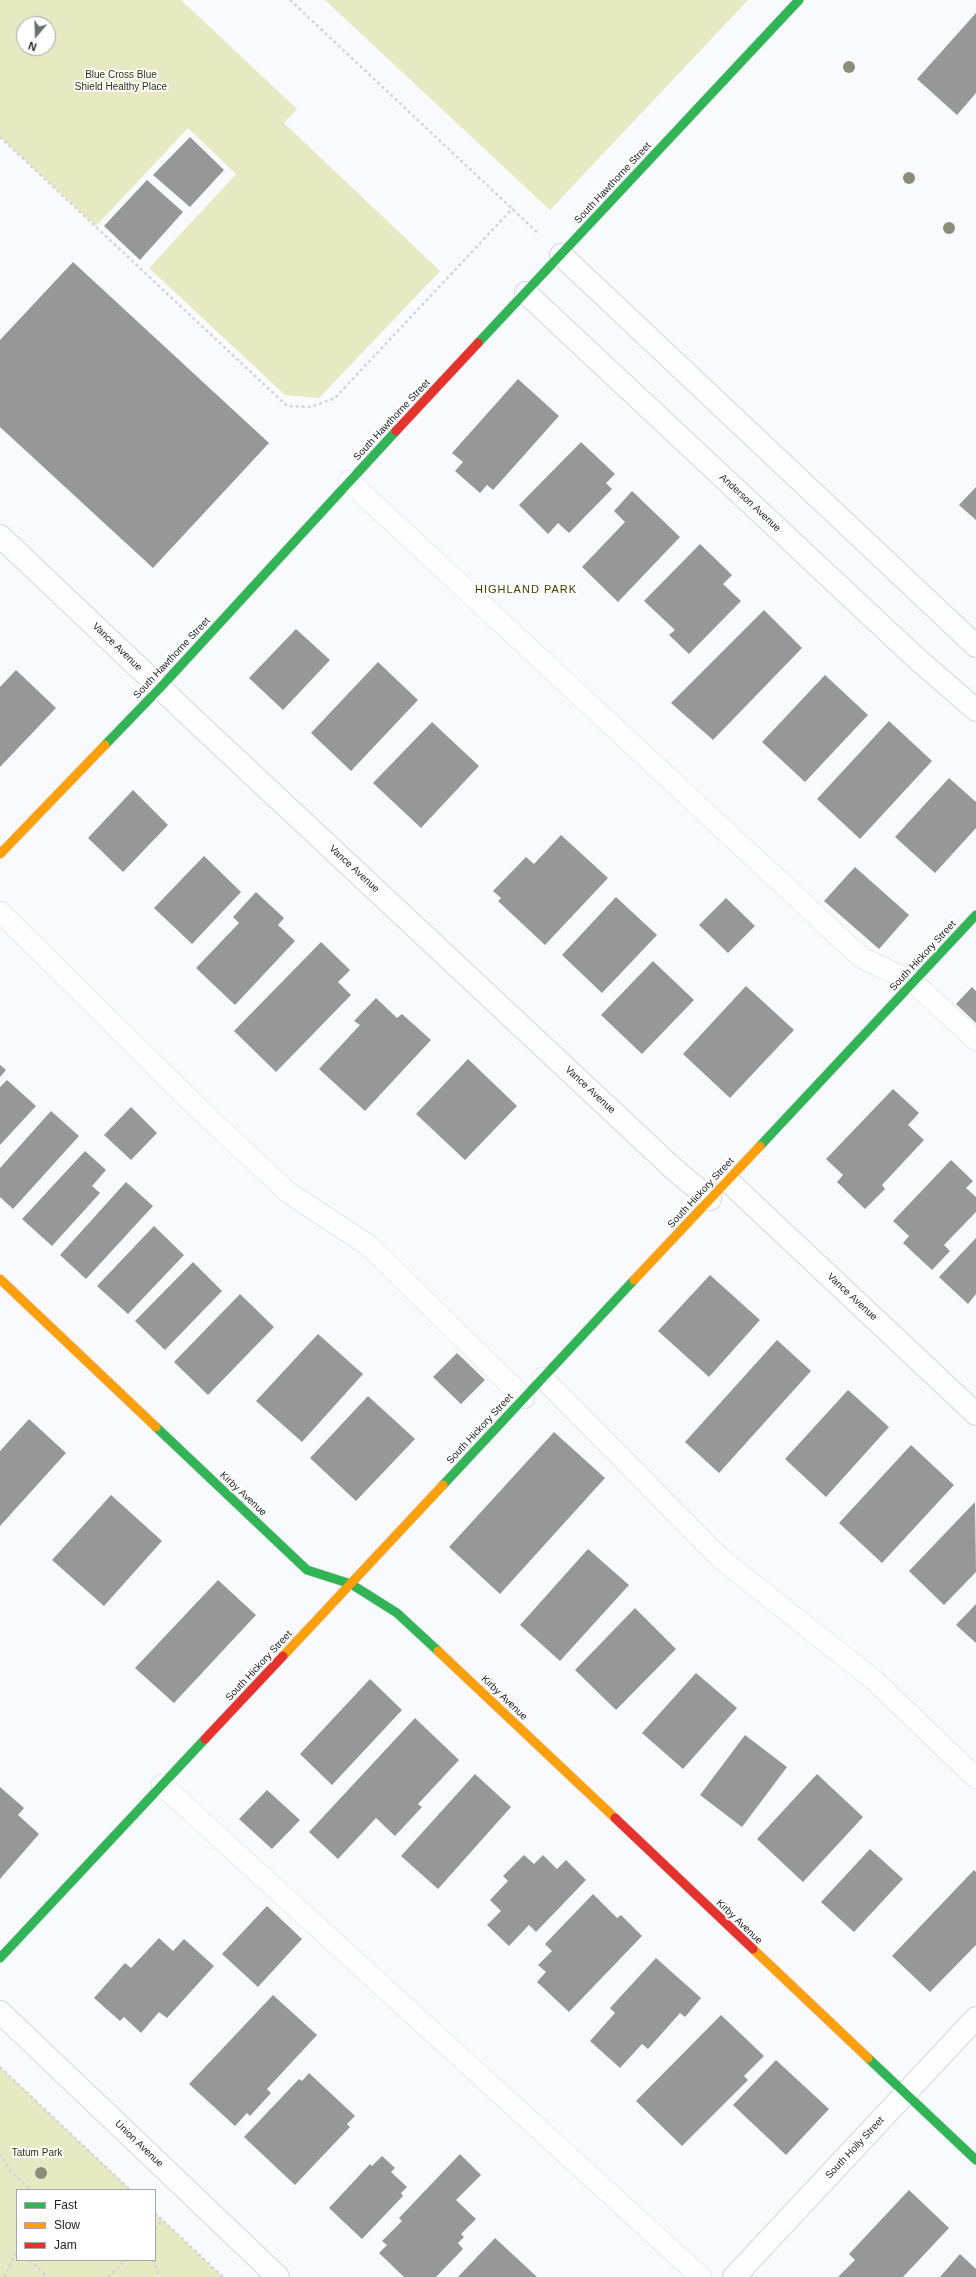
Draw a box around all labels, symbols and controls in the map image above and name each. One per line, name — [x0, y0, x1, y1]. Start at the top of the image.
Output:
north arrow — [16, 16, 56, 56]
text: N — [27, 39, 38, 53]
park label: Blue Cross Blue Shield Healthy Place — [75, 69, 167, 92]
street label: South Hawthorne Street — [572, 140, 654, 226]
street label: South Hawthorne Street — [351, 377, 433, 463]
street label: Anderson Avenue — [717, 472, 783, 534]
district label: HIGHLAND PARK — [475, 583, 577, 597]
street label: South Hawthorne Street — [131, 615, 213, 701]
street label: Vance Avenue — [90, 620, 144, 674]
street label: Vance Avenue — [326, 843, 382, 895]
street label: South Hickory Street — [887, 918, 959, 994]
street label: Vance Avenue — [562, 1064, 618, 1116]
street label: South Hickory Street — [665, 1155, 737, 1231]
street label: Vance Avenue — [824, 1271, 880, 1323]
street label: South Hickory Street — [444, 1391, 516, 1467]
street label: Kirby Avenue — [217, 1469, 269, 1519]
street label: South Hickory Street — [223, 1628, 295, 1704]
street label: Kirby Avenue — [479, 1673, 529, 1723]
street label: Kirby Avenue — [714, 1897, 764, 1947]
street label: South Holly Street — [823, 2114, 887, 2182]
street label: Union Avenue — [112, 2118, 166, 2170]
park label: Tatum Park — [12, 2147, 62, 2159]
legend — [16, 2189, 156, 2261]
text: Fast — [54, 2198, 77, 2212]
text: Slow — [54, 2218, 80, 2232]
text: Jam — [54, 2238, 77, 2252]

